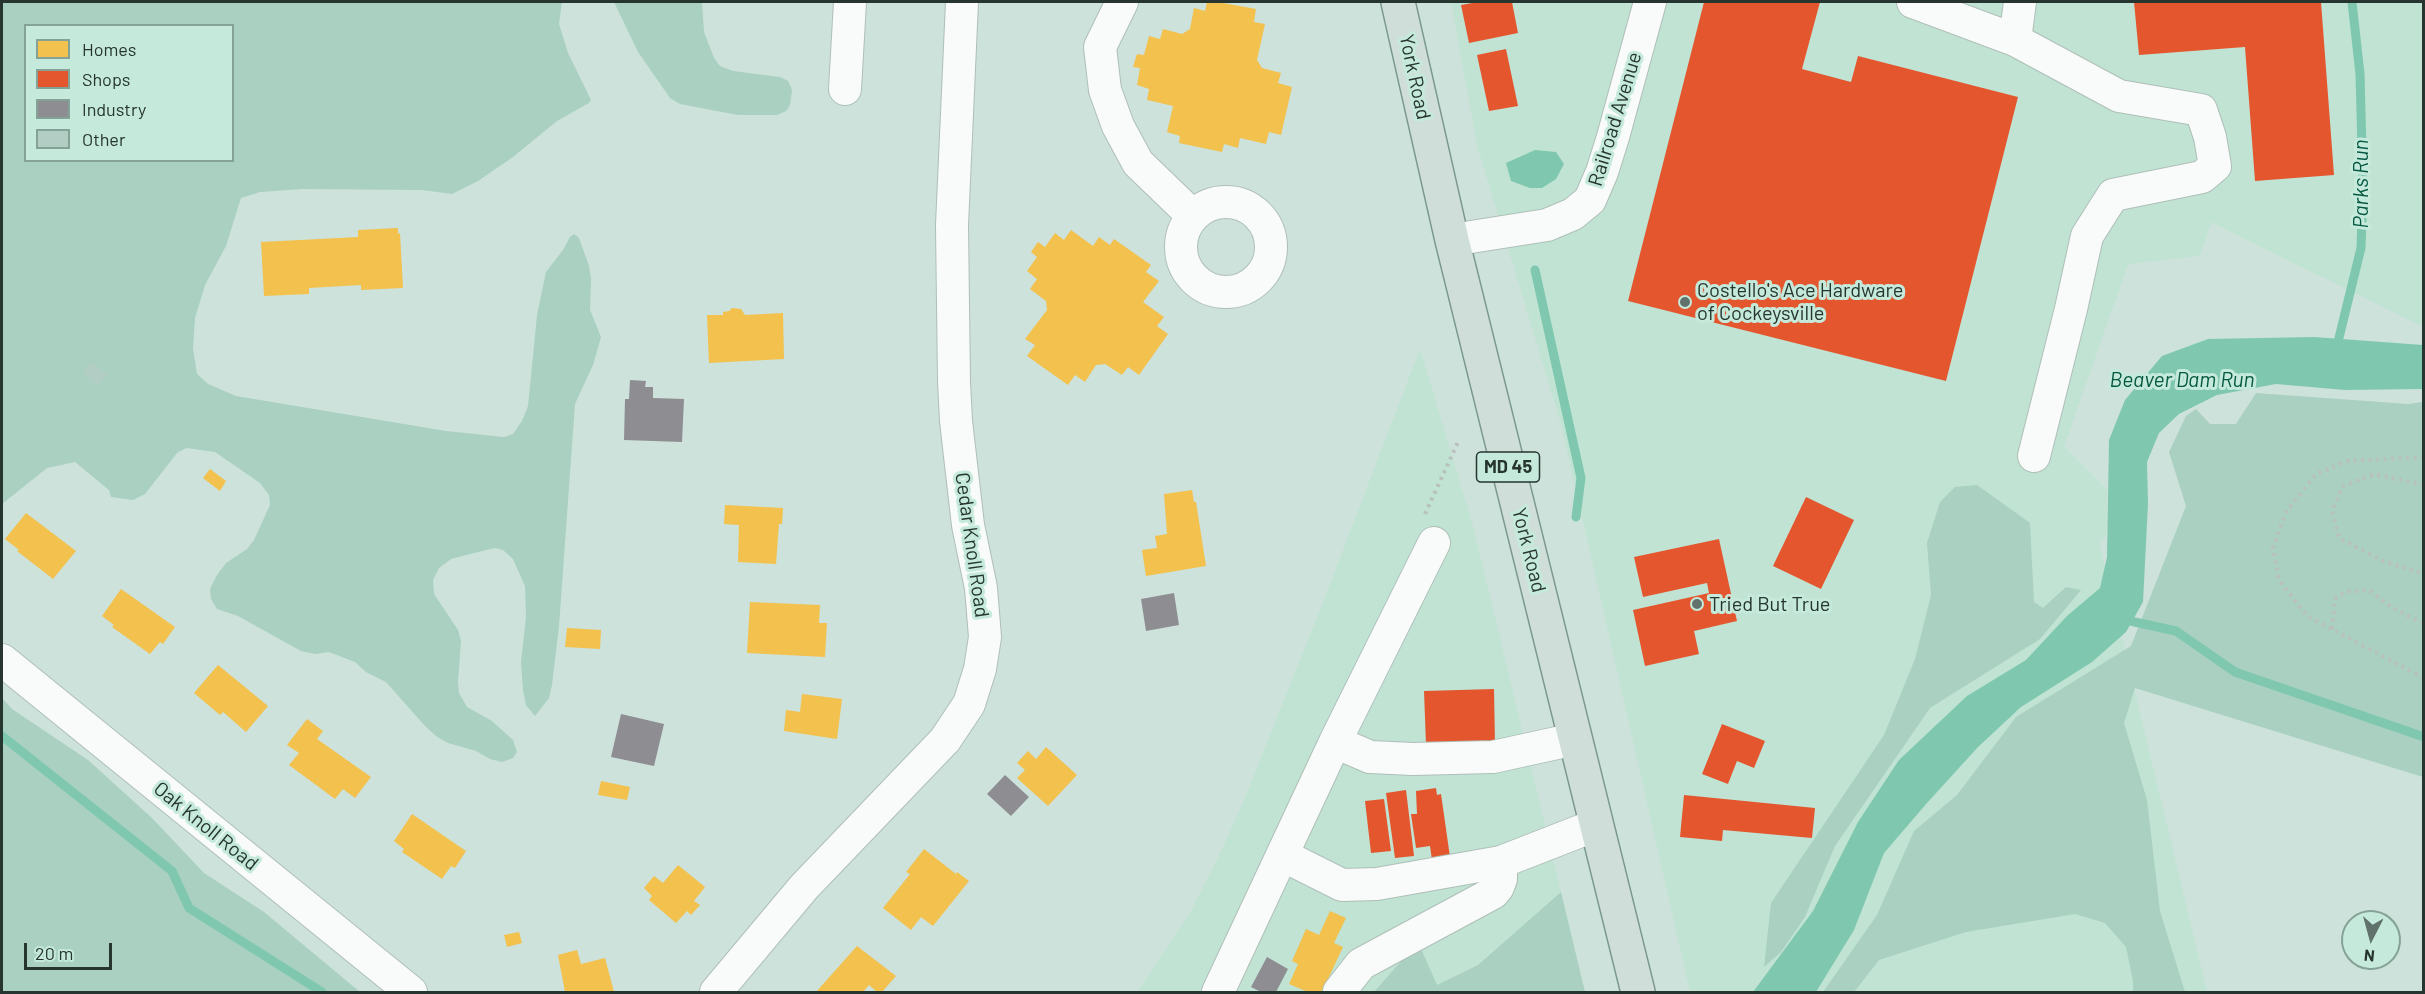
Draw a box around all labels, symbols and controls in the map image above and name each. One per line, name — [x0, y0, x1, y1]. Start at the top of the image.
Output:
legend — [24, 24, 234, 162]
street label: York Road — [1394, 32, 1436, 122]
text: Homes — [82, 38, 136, 60]
street label: Railroad Avenue — [1583, 49, 1647, 189]
text: Shops — [82, 68, 131, 90]
text: Industry — [82, 98, 146, 120]
text: Other — [82, 128, 125, 150]
water label: Parks Run — [2348, 140, 2374, 228]
place label: Costello's Ace Hardware of Cockeysville — [1697, 278, 1903, 325]
marker: Costello's Ace Hardware of Cockeysville — [1678, 295, 1692, 309]
water label: Beaver Dam Run — [2109, 367, 2255, 393]
road number: MD 45 — [1476, 452, 1540, 482]
street label: Cedar Knoll Road — [950, 471, 994, 619]
street label: York Road — [1507, 505, 1551, 595]
place label: Tried But True — [1709, 592, 1831, 616]
marker: Tried But True — [1690, 597, 1704, 611]
street label: Oak Knoll Road — [149, 776, 263, 876]
north arrow — [2341, 910, 2401, 970]
scale bar — [27, 931, 116, 969]
text: 20 m — [35, 942, 73, 964]
text: N — [2363, 946, 2376, 966]

